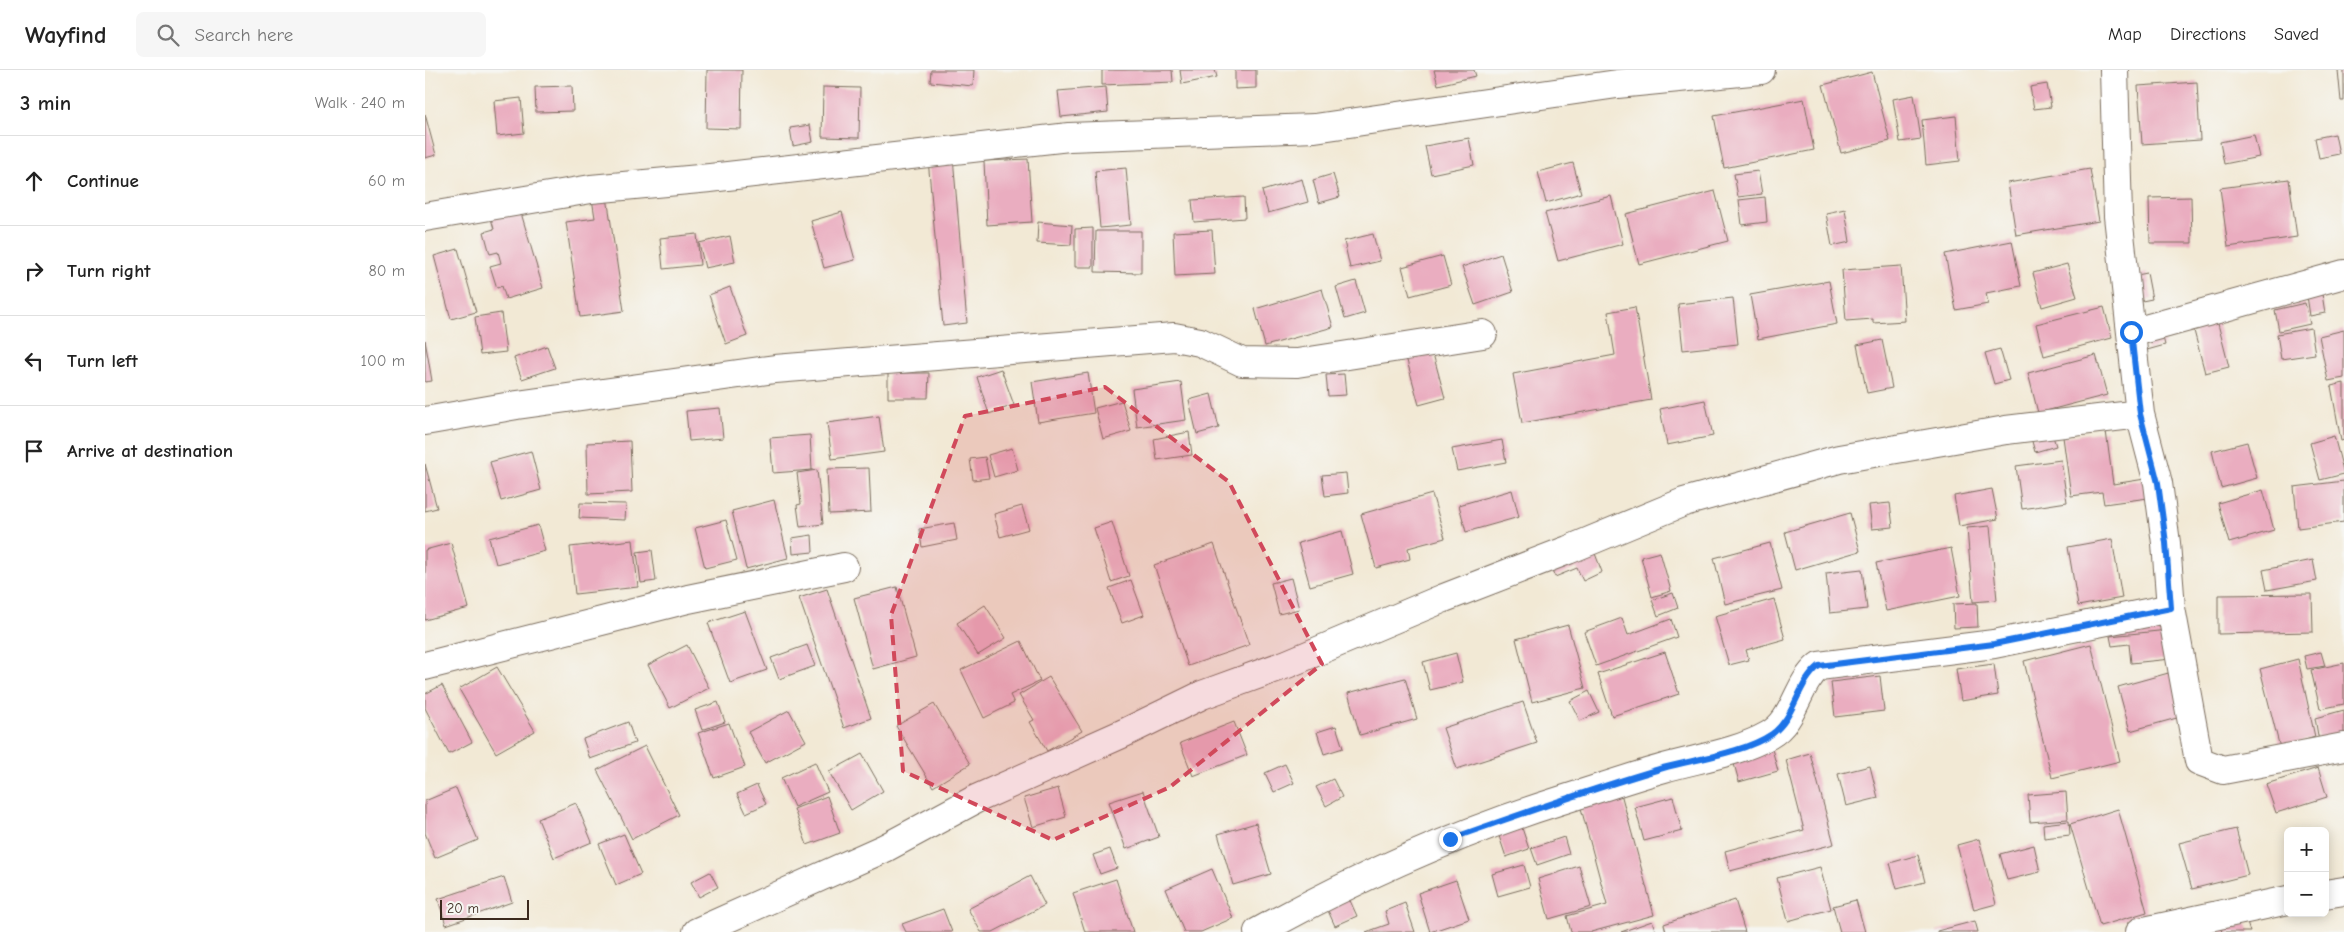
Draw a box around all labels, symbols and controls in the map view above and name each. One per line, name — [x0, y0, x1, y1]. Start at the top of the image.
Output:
search box — [136, 12, 486, 57]
text: Wayfind — [25, 21, 106, 49]
icon: search — [154, 21, 182, 49]
text: Search here — [194, 24, 293, 46]
text: Map — [2108, 24, 2142, 45]
text: Directions — [2170, 24, 2246, 45]
text: Saved — [2274, 24, 2319, 45]
text: 3 min — [20, 91, 71, 115]
text: Walk · 240 m — [315, 94, 405, 112]
icon: ahead — [20, 167, 48, 195]
text: Continue — [67, 170, 139, 192]
text: 60 m — [368, 172, 405, 190]
icon: right — [20, 257, 48, 285]
text: Turn right — [67, 260, 151, 282]
text: 80 m — [368, 262, 405, 280]
route start — [2120, 321, 2143, 344]
icon: left — [20, 347, 48, 375]
text: Turn left — [67, 350, 138, 372]
text: 100 m — [361, 352, 405, 370]
icon: arrive — [20, 437, 48, 465]
text: Arrive at destination — [67, 440, 233, 462]
map controls — [2284, 827, 2329, 917]
button: + — [2284, 827, 2329, 872]
route end — [1439, 828, 1462, 851]
button: − — [2284, 872, 2329, 917]
scale bar — [440, 897, 529, 920]
text: 20 m — [447, 900, 479, 917]

